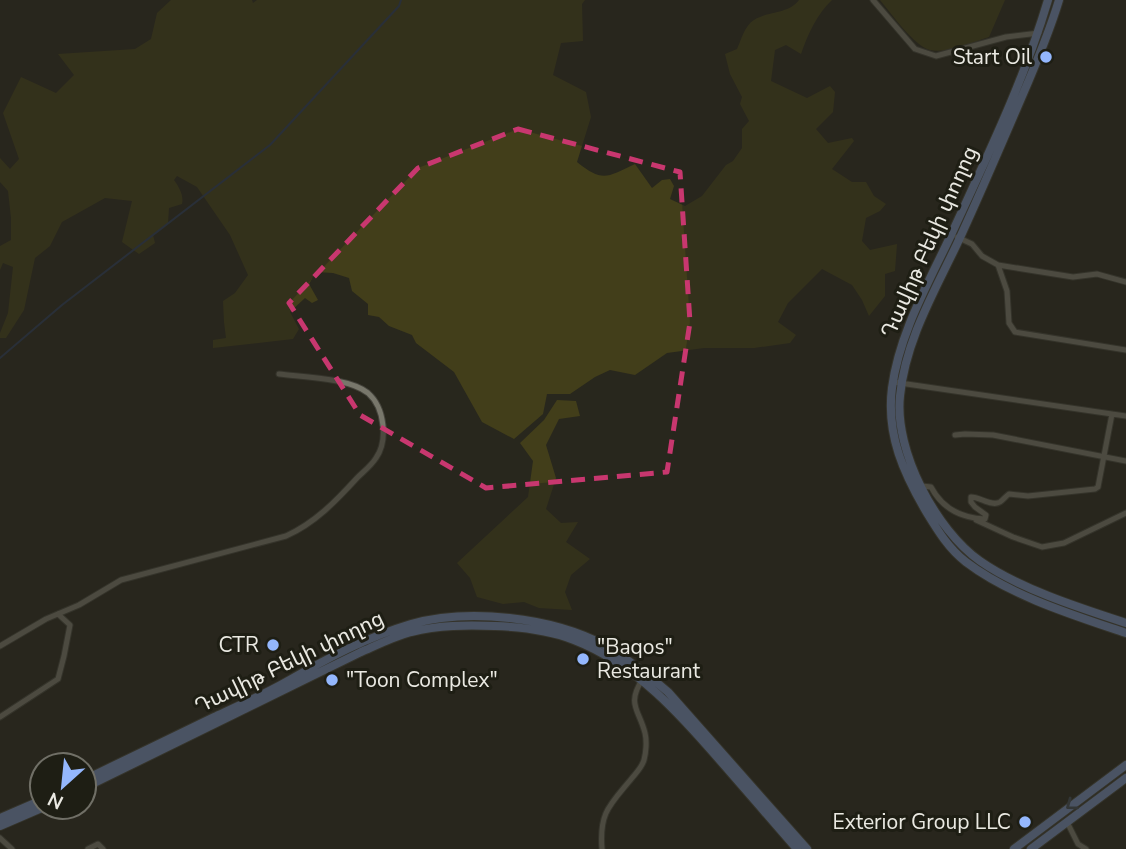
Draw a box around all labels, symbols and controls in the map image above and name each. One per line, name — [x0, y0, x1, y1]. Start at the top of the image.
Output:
place label: Start Oil — [953, 43, 1033, 71]
marker: Start Oil — [1038, 49, 1054, 65]
street label: Դավիթ Բեկի փողոց — [874, 142, 984, 342]
street label: Դավիթ Բեկի փողոց — [190, 604, 388, 720]
place label: CTR — [218, 631, 259, 659]
place label: "Baqos" Restaurant — [597, 633, 701, 685]
marker: CTR — [265, 637, 281, 653]
marker: "Baqos" Restaurant — [575, 651, 591, 667]
place label: "Toon Complex" — [346, 666, 498, 694]
marker: "Toon Complex" — [324, 672, 340, 688]
north arrow — [28, 751, 98, 821]
text: N — [43, 785, 68, 815]
one-way arrow — [1066, 797, 1079, 809]
place label: Exterior Group LLC — [832, 808, 1011, 836]
marker: Exterior Group LLC — [1017, 814, 1033, 830]

